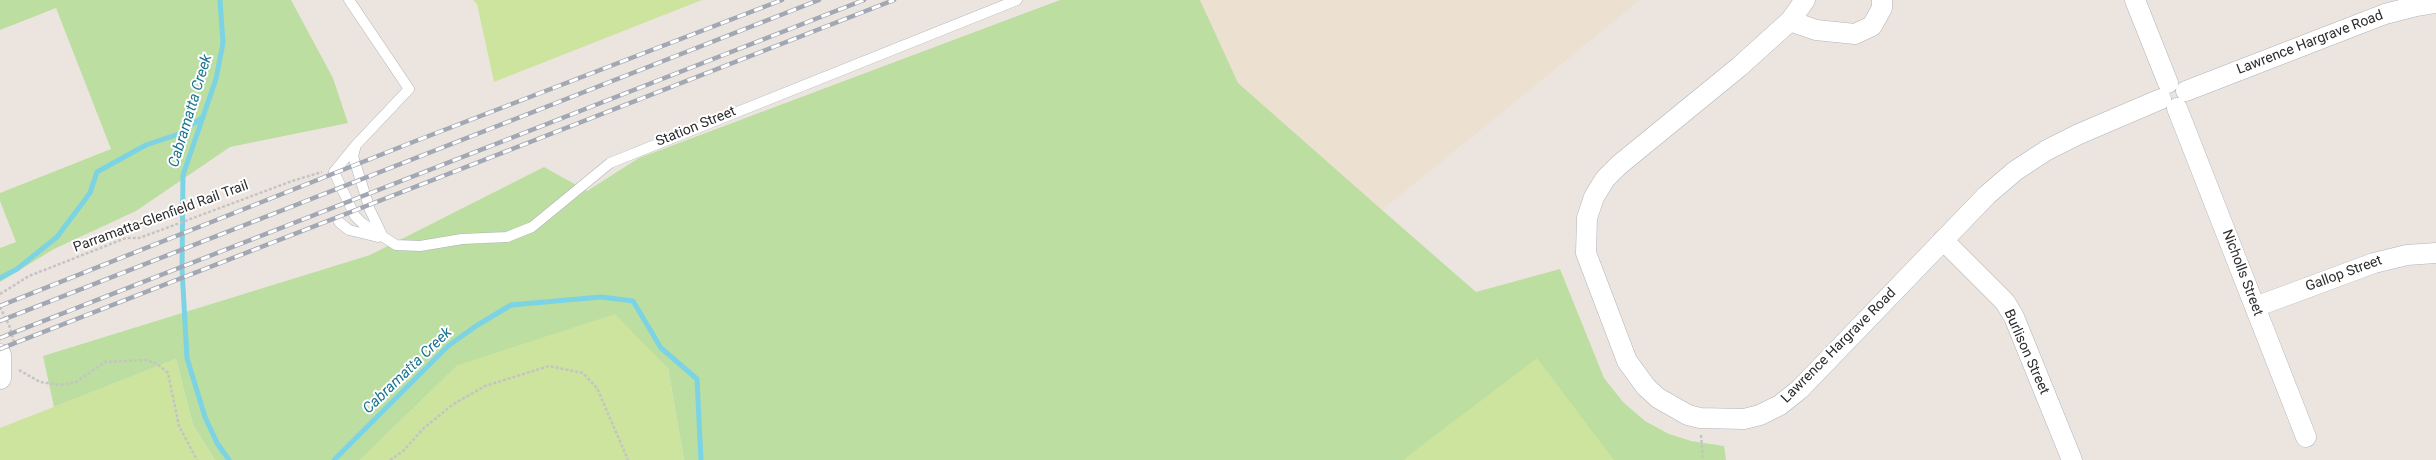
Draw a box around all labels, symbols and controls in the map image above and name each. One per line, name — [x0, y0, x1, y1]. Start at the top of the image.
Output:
street label: Lawrence Hargrave Road — [2234, 7, 2386, 79]
water label: Cabramatta Creek — [165, 52, 217, 170]
street label: Station Street — [654, 103, 738, 151]
street label: Parramatta-Glenfield Rail Trail — [71, 177, 251, 257]
street label: Nicholls Street — [2218, 228, 2266, 318]
street label: Gallop Street — [2303, 252, 2385, 296]
street label: Lawrence Hargrave Road — [1778, 285, 1900, 407]
street label: Burlison Street — [2000, 307, 2052, 397]
water label: Cabramatta Creek — [360, 324, 456, 418]

